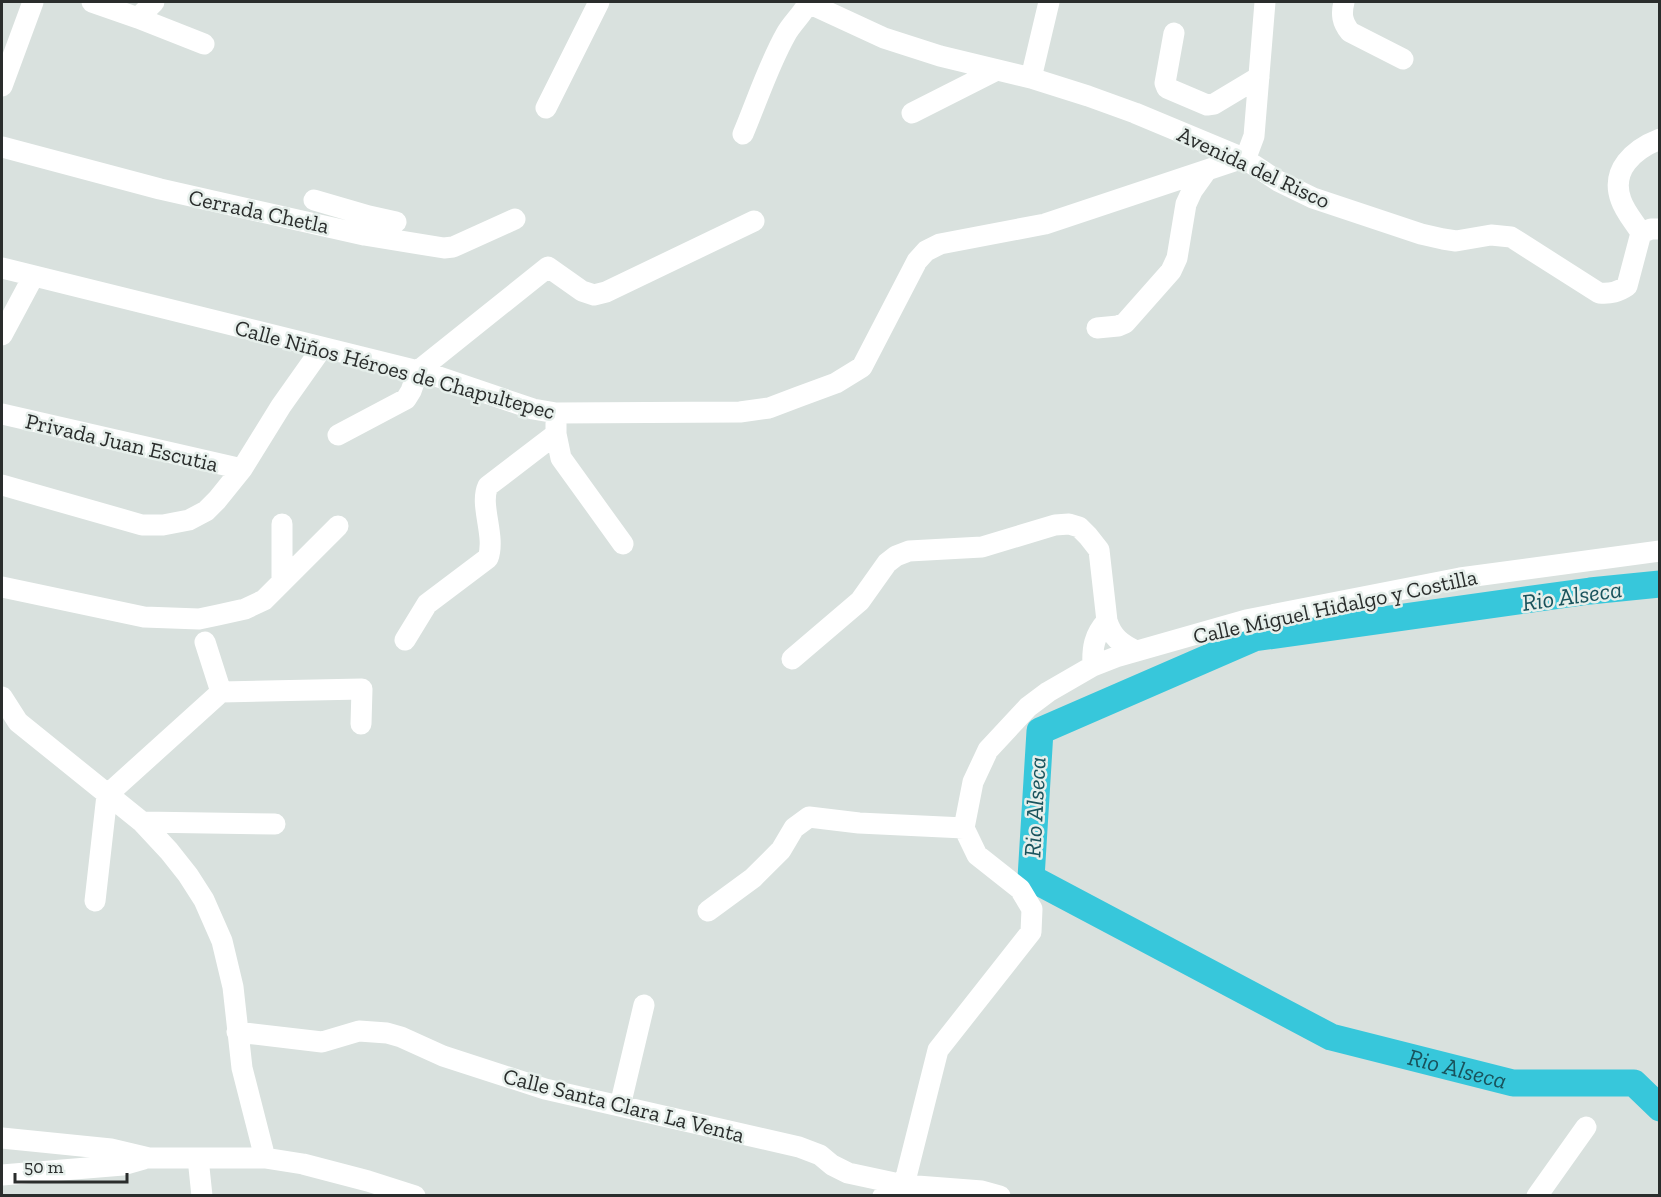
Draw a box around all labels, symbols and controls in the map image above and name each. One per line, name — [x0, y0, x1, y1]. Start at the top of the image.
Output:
street label: Avenida del Risco — [1173, 120, 1334, 215]
street label: Cerrada Chetla — [186, 183, 332, 240]
street label: Calle Niños Héroes de Chapultepec — [232, 314, 558, 425]
street label: Privada Juan Escutia — [23, 407, 221, 478]
street label: Calle Miguel Hidalgo y Costilla — [1191, 563, 1480, 650]
water label: Rio Alseca — [1520, 574, 1624, 617]
water label: Rio Alseca — [1017, 756, 1052, 858]
water label: Rio Alseca — [1405, 1042, 1510, 1095]
street label: Calle Santa Clara La Venta — [501, 1062, 748, 1149]
scale bar — [15, 1146, 128, 1184]
text: 50 m — [24, 1156, 64, 1178]

